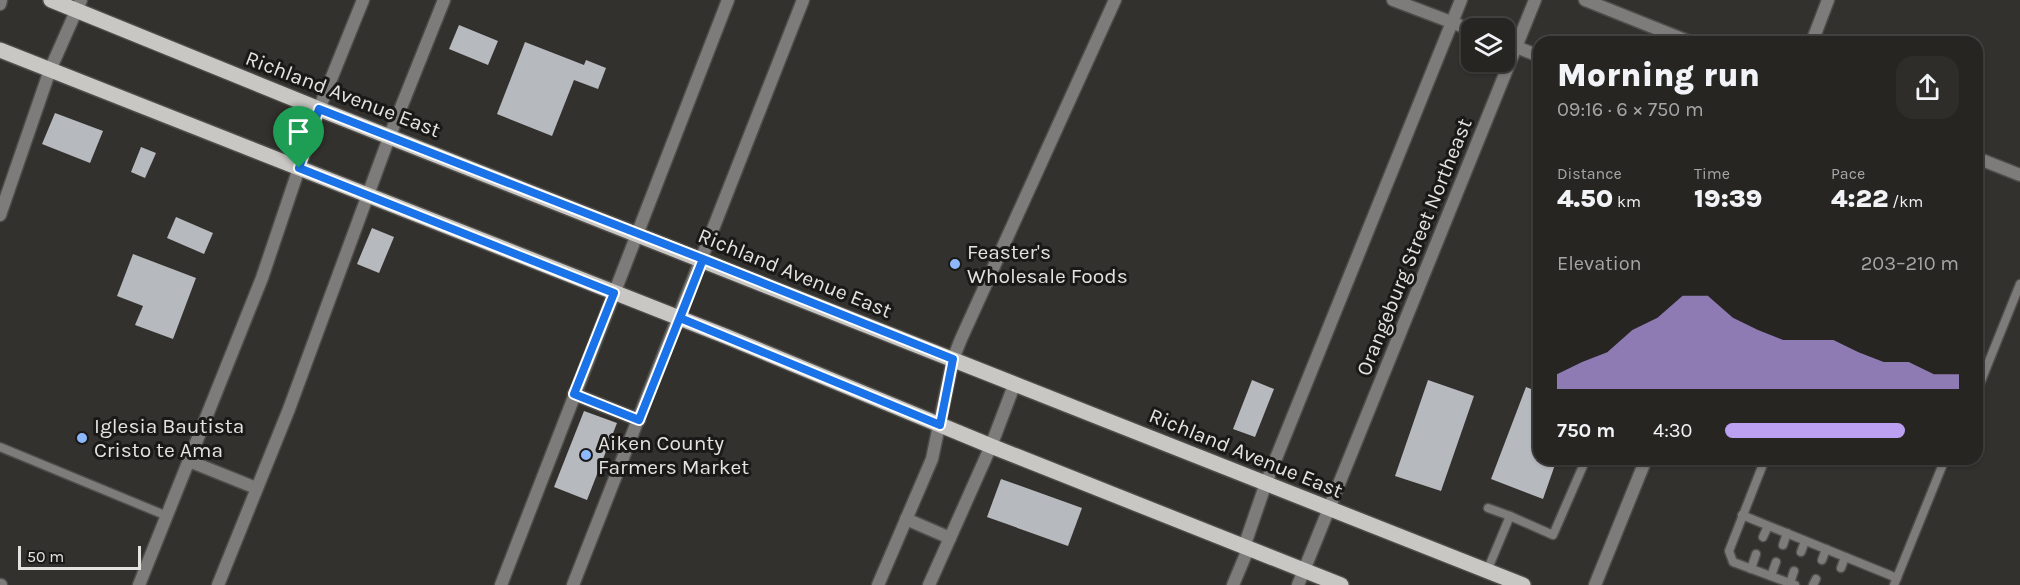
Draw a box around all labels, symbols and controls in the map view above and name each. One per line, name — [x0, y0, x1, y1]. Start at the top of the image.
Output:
map controls — [1461, 18, 1515, 72]
button: layers — [1461, 18, 1515, 72]
street label: Richland Avenue East — [242, 46, 444, 142]
text: Morning run — [1557, 56, 1760, 94]
button: share — [1896, 56, 1959, 119]
text: 09:16 · 6 × 750 m — [1557, 98, 1704, 121]
pin — [273, 106, 324, 168]
icon: arrive — [282, 115, 315, 148]
street label: Orangeburg Street Northeast — [1351, 115, 1477, 379]
text: Distance — [1557, 164, 1622, 183]
text: Time — [1694, 164, 1730, 183]
text: Pace — [1831, 164, 1865, 183]
text: 4.50 — [1557, 183, 1613, 214]
text: 19:39 — [1694, 183, 1762, 214]
text: 4:22 — [1831, 183, 1888, 214]
text: km — [1613, 192, 1641, 211]
text: /km — [1888, 192, 1923, 211]
street label: Richland Avenue East — [695, 223, 895, 323]
place label: Feaster's Wholesale Foods — [967, 240, 1128, 288]
text: Elevation — [1557, 252, 1642, 275]
text: 203–210 m — [1861, 252, 1959, 275]
marker: Feaster's Wholesale Foods — [948, 257, 962, 271]
street label: Richland Avenue East — [1146, 403, 1346, 503]
place label: Iglesia Bautista Cristo te Ama — [94, 414, 244, 462]
text: 750 m — [1557, 419, 1615, 442]
text: 4:30 — [1653, 419, 1692, 442]
marker: Iglesia Bautista Cristo te Ama — [75, 431, 89, 445]
place label: Aiken County Farmers Market — [598, 431, 749, 479]
marker: Aiken County Farmers Market — [579, 448, 593, 462]
scale bar — [18, 543, 141, 570]
text: 50 m — [27, 547, 64, 566]

